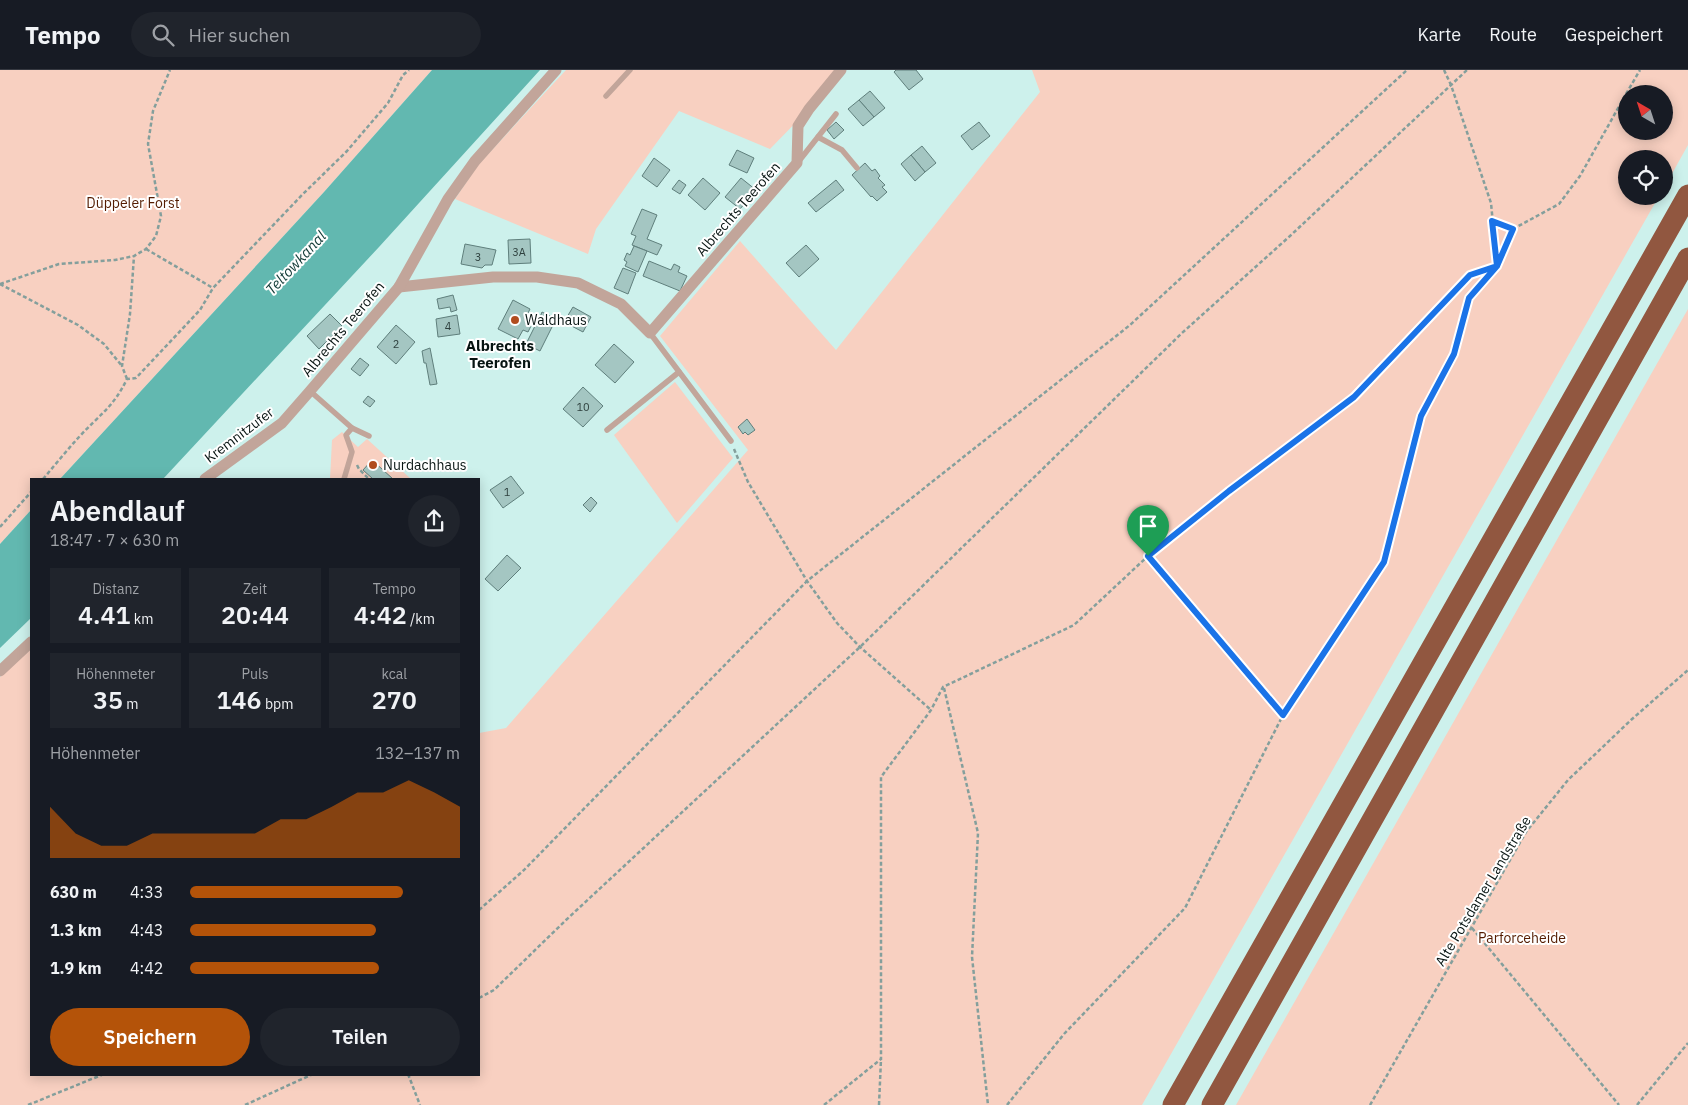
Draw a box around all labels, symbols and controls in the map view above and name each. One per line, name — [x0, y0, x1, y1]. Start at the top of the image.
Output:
search box — [131, 12, 481, 57]
text: Tempo — [25, 19, 101, 51]
icon: search — [149, 21, 177, 49]
text: Hier suchen — [189, 23, 290, 47]
text: Karte — [1418, 23, 1461, 46]
text: Route — [1489, 23, 1537, 46]
text: Gespeichert — [1565, 23, 1663, 46]
north arrow — [1618, 85, 1672, 140]
map controls — [1618, 85, 1673, 205]
button: locate — [1618, 150, 1673, 205]
street label: Albrechts Teerofen — [692, 158, 784, 260]
park label: Düppeler Forst — [86, 194, 180, 212]
water label: Teltowkanal — [261, 227, 330, 298]
house number: 3A — [512, 245, 526, 259]
house number: 3 — [475, 250, 481, 264]
street label: Albrechts Teerofen — [298, 278, 388, 380]
place label: Waldhaus — [525, 311, 587, 329]
marker: Waldhaus — [509, 314, 521, 326]
house number: 4 — [445, 319, 452, 333]
district label: Albrechts Teerofen — [466, 336, 535, 372]
house number: 2 — [393, 337, 399, 351]
house number: 10 — [576, 400, 590, 414]
street label: Kremnitzufer — [201, 403, 277, 467]
place label: Nurdachhaus — [383, 456, 467, 474]
marker: Nurdachhaus — [367, 459, 379, 471]
house number: 1 — [504, 485, 511, 499]
text: Abendlauf — [50, 492, 185, 529]
button: share — [408, 495, 460, 547]
pin — [1127, 505, 1169, 556]
icon: arrive — [1134, 512, 1162, 540]
text: 18:47 · 7 × 630 m — [50, 530, 179, 550]
text: Distanz — [92, 580, 139, 598]
text: Zeit — [243, 580, 267, 598]
text: Tempo — [373, 580, 416, 598]
text: 4.41 — [78, 598, 130, 631]
text: 20:44 — [221, 598, 289, 631]
text: 4:42 — [354, 598, 407, 631]
text: km — [130, 610, 153, 628]
text: /km — [407, 610, 435, 628]
text: Höhenmeter — [76, 665, 155, 683]
text: Puls — [241, 665, 269, 683]
text: kcal — [382, 665, 407, 683]
text: 35 — [93, 683, 123, 716]
text: 146 — [217, 683, 262, 716]
text: 270 — [372, 683, 417, 716]
text: m — [123, 695, 138, 713]
text: bpm — [262, 695, 293, 713]
text: Höhenmeter — [50, 743, 140, 763]
text: 132–137 m — [375, 743, 460, 763]
street label: Alte Potsdamer Landstraße — [1431, 813, 1535, 969]
text: 630 m — [50, 882, 97, 902]
text: 4:33 — [130, 882, 163, 902]
text: 1.3 km — [50, 920, 101, 940]
text: 4:43 — [130, 920, 163, 940]
park label: Parforceheide — [1478, 929, 1566, 947]
text: 1.9 km — [50, 958, 101, 978]
text: 4:42 — [130, 958, 163, 978]
button: Speichern — [50, 1008, 250, 1066]
button: Teilen — [260, 1008, 460, 1066]

